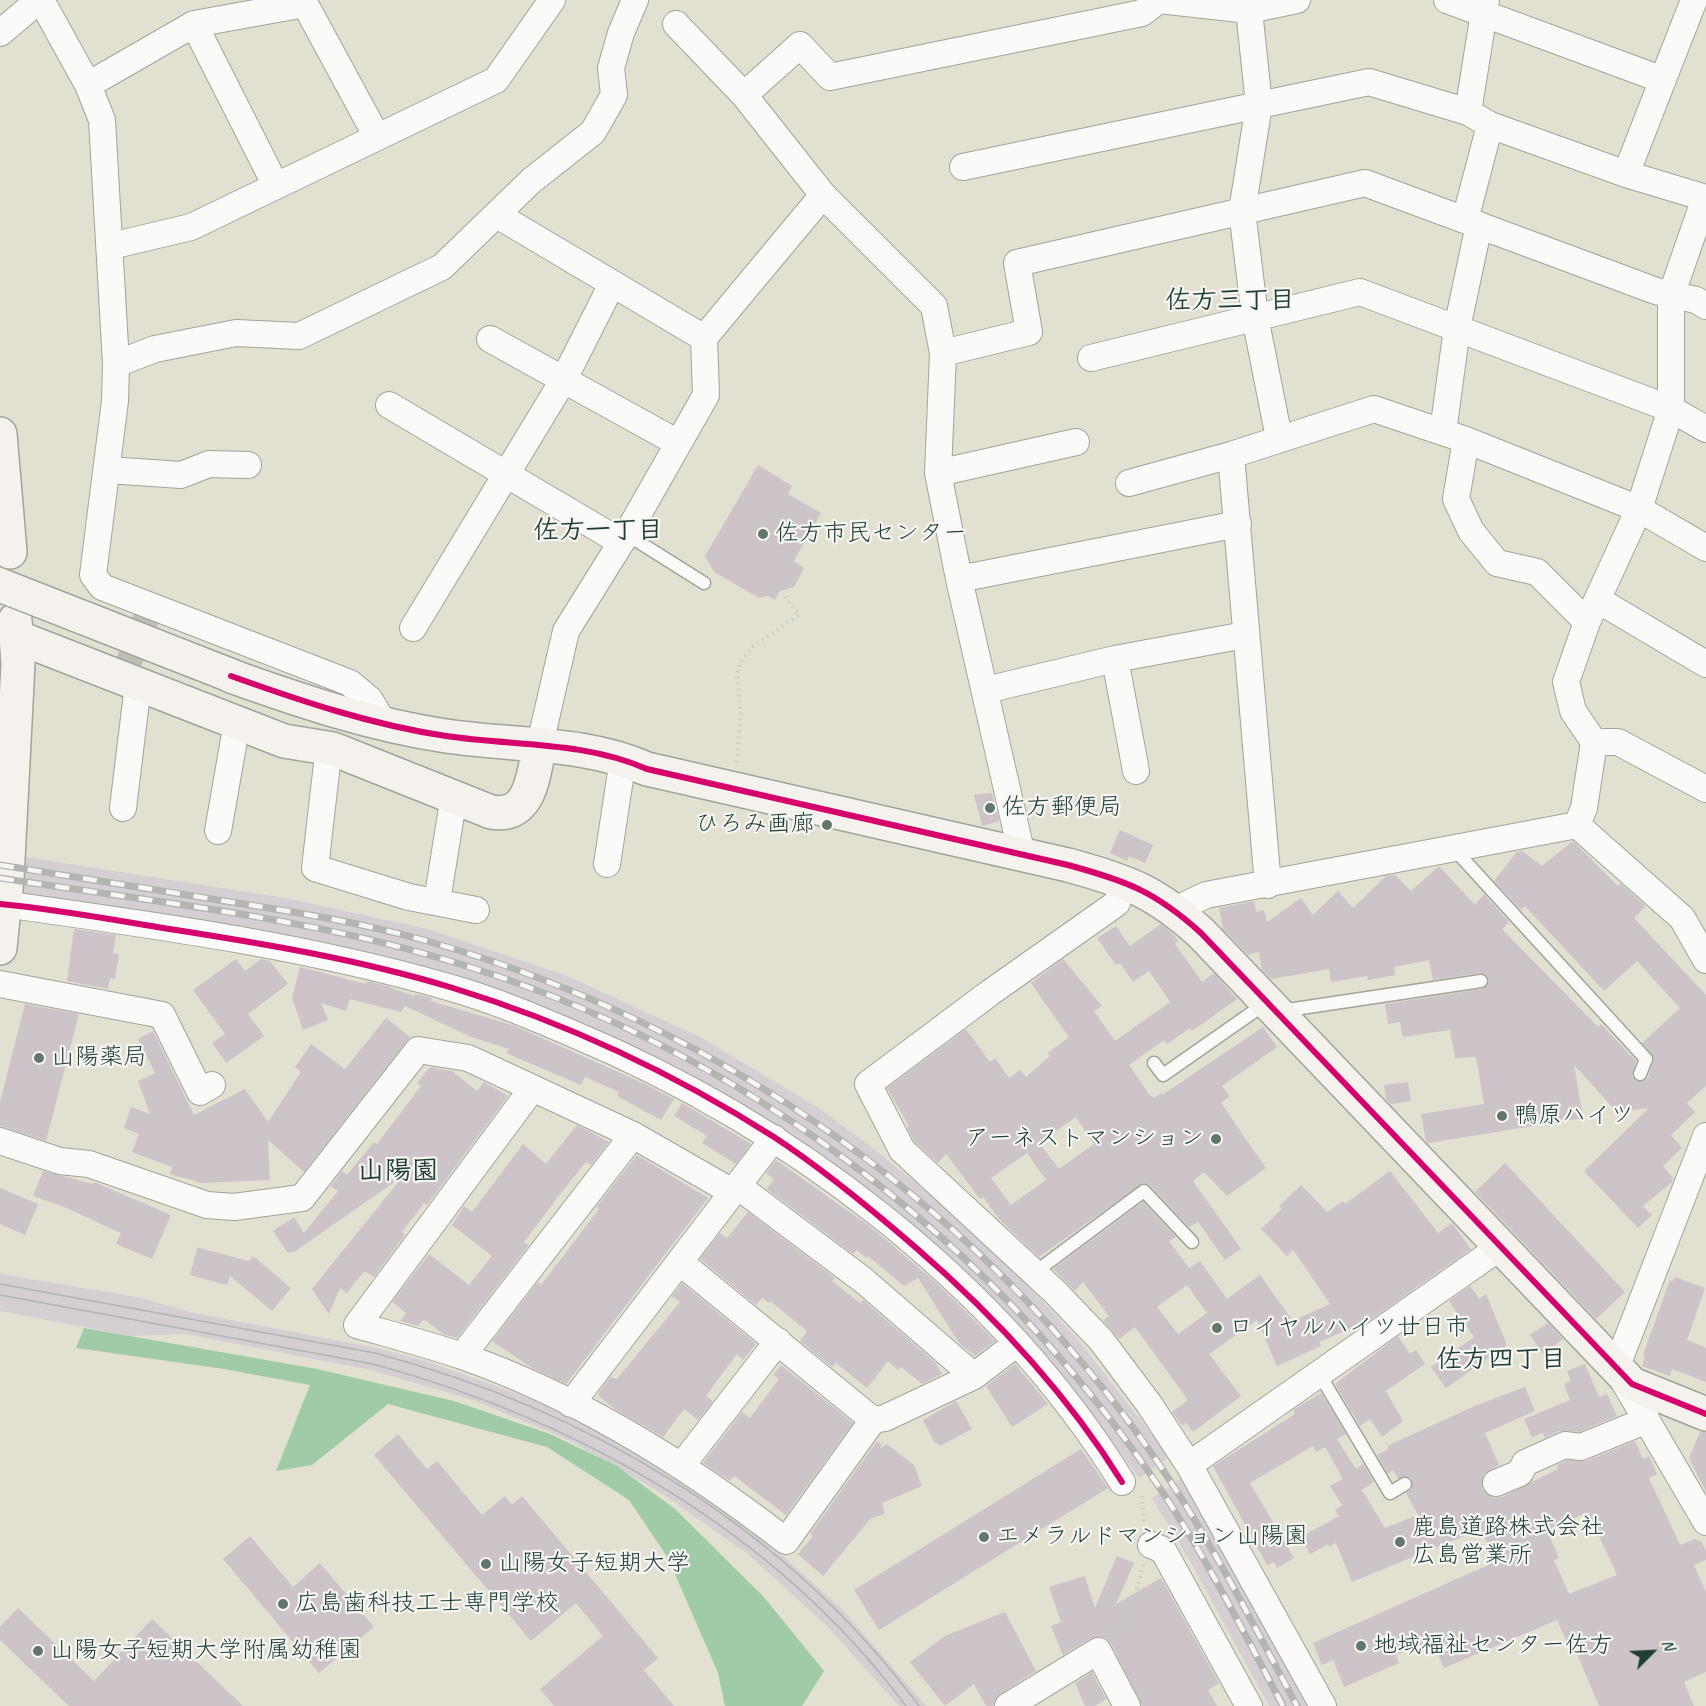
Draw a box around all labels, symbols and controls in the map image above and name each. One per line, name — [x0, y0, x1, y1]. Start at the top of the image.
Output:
district label: 佐方三丁目 — [1165, 285, 1295, 317]
district label: 佐方一丁目 — [533, 515, 663, 547]
place label: 佐方市民センター — [775, 520, 967, 548]
marker: 佐方市民センター — [756, 527, 770, 541]
place label: 佐方郵便局 — [1002, 794, 1122, 822]
marker: 佐方郵便局 — [983, 801, 997, 815]
place label: ひろみ画廊 — [695, 811, 815, 839]
marker: ひろみ画廊 — [820, 818, 834, 832]
place label: 山陽薬局 — [51, 1044, 147, 1072]
marker: 山陽薬局 — [32, 1051, 46, 1065]
place label: 鴨原ハイツ — [1514, 1102, 1634, 1130]
marker: 鴨原ハイツ — [1495, 1109, 1509, 1123]
place label: アーネストマンション — [965, 1125, 1204, 1153]
marker: アーネストマンション — [1209, 1132, 1223, 1146]
district label: 山陽園 — [358, 1156, 438, 1188]
place label: ロイヤルハイツ廿日市 — [1229, 1314, 1469, 1342]
marker: ロイヤルハイツ廿日市 — [1210, 1321, 1224, 1335]
district label: 佐方四丁目 — [1436, 1344, 1566, 1376]
place label: 鹿島道路株式会社 広島営業所 — [1412, 1514, 1604, 1570]
place label: エメラルドマンション山陽園 — [996, 1523, 1308, 1551]
marker: エメラルドマンション山陽園 — [977, 1530, 991, 1544]
marker: 鹿島道路株式会社 広島営業所 — [1393, 1535, 1407, 1549]
place label: 山陽女子短期大学 — [498, 1550, 690, 1578]
marker: 山陽女子短期大学 — [479, 1557, 493, 1571]
place label: 広島歯科技工士専門学校 — [295, 1590, 559, 1618]
marker: 広島歯科技工士専門学校 — [276, 1597, 290, 1611]
north arrow — [1622, 1622, 1682, 1682]
place label: 地域福祉センター佐方 — [1373, 1632, 1613, 1660]
text: N — [1657, 1636, 1680, 1653]
place label: 山陽女子短期大学附属幼稚園 — [50, 1637, 362, 1665]
marker: 地域福祉センター佐方 — [1354, 1639, 1368, 1653]
marker: 山陽女子短期大学附属幼稚園 — [31, 1644, 45, 1658]

